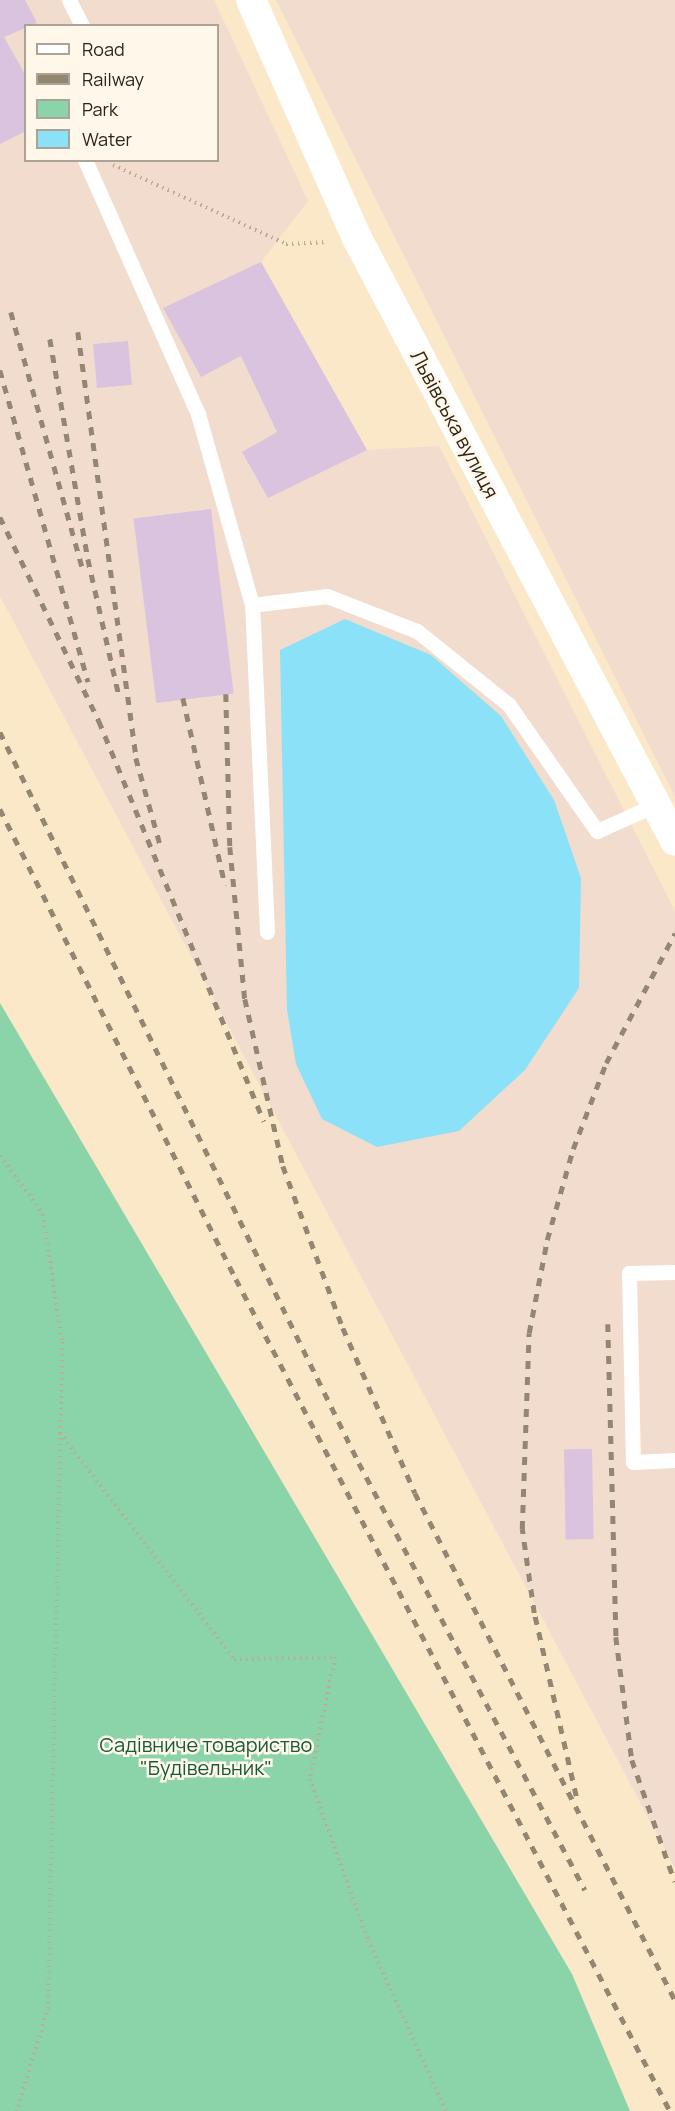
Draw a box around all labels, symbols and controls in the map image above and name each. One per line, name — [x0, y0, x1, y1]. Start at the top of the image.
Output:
legend — [24, 24, 219, 162]
text: Road — [82, 37, 125, 61]
text: Railway — [82, 67, 144, 91]
text: Park — [82, 97, 118, 121]
text: Water — [82, 127, 132, 151]
street label: Львівська вулиця — [406, 346, 504, 502]
park label: Садівниче товариство "Будівельник" — [100, 1733, 312, 1780]

